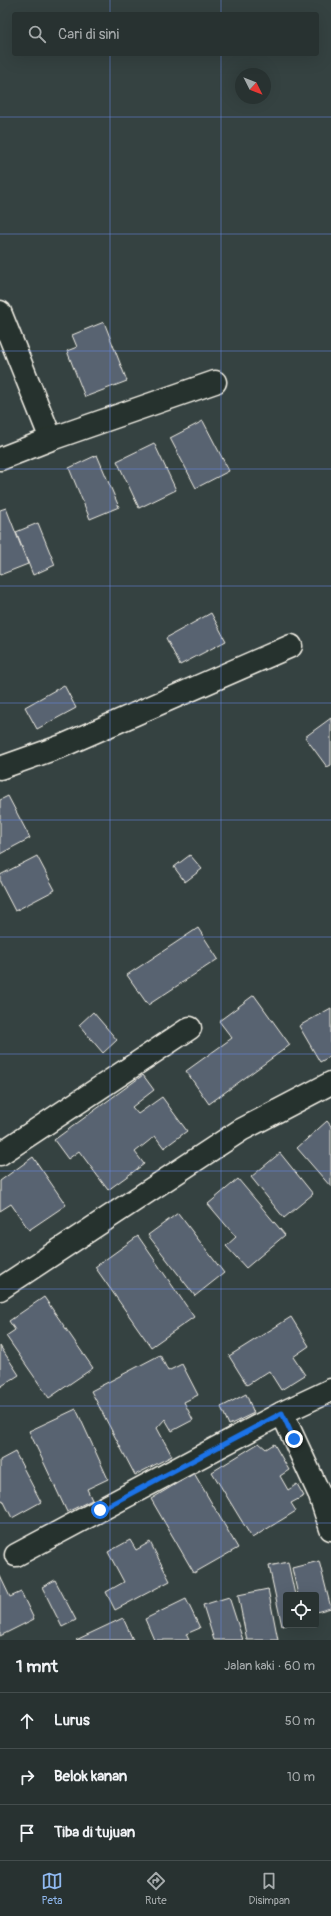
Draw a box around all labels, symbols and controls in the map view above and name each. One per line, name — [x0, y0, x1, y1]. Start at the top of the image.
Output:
search box — [12, 12, 319, 56]
icon: search — [26, 23, 48, 45]
text: Cari di sini — [58, 25, 119, 44]
north arrow — [235, 68, 271, 104]
route end — [285, 1430, 303, 1448]
route start — [91, 1501, 109, 1519]
map controls — [283, 1592, 319, 1628]
button: locate — [283, 1592, 319, 1628]
text: 1 mnt — [16, 1656, 58, 1677]
text: Jalan kaki · 60 m — [224, 1658, 315, 1674]
icon: ahead — [16, 1710, 38, 1732]
text: Lurus — [54, 1711, 90, 1730]
text: 50 m — [285, 1713, 315, 1729]
icon: right — [16, 1766, 38, 1788]
text: Belok kanan — [54, 1767, 127, 1786]
text: 10 m — [287, 1769, 315, 1785]
icon: arrive — [16, 1822, 38, 1844]
text: Tiba di tujuan — [54, 1823, 135, 1842]
tab: Peta — [41, 1870, 63, 1907]
tab: Rute — [145, 1870, 167, 1907]
tab: Disimpan — [249, 1870, 290, 1907]

